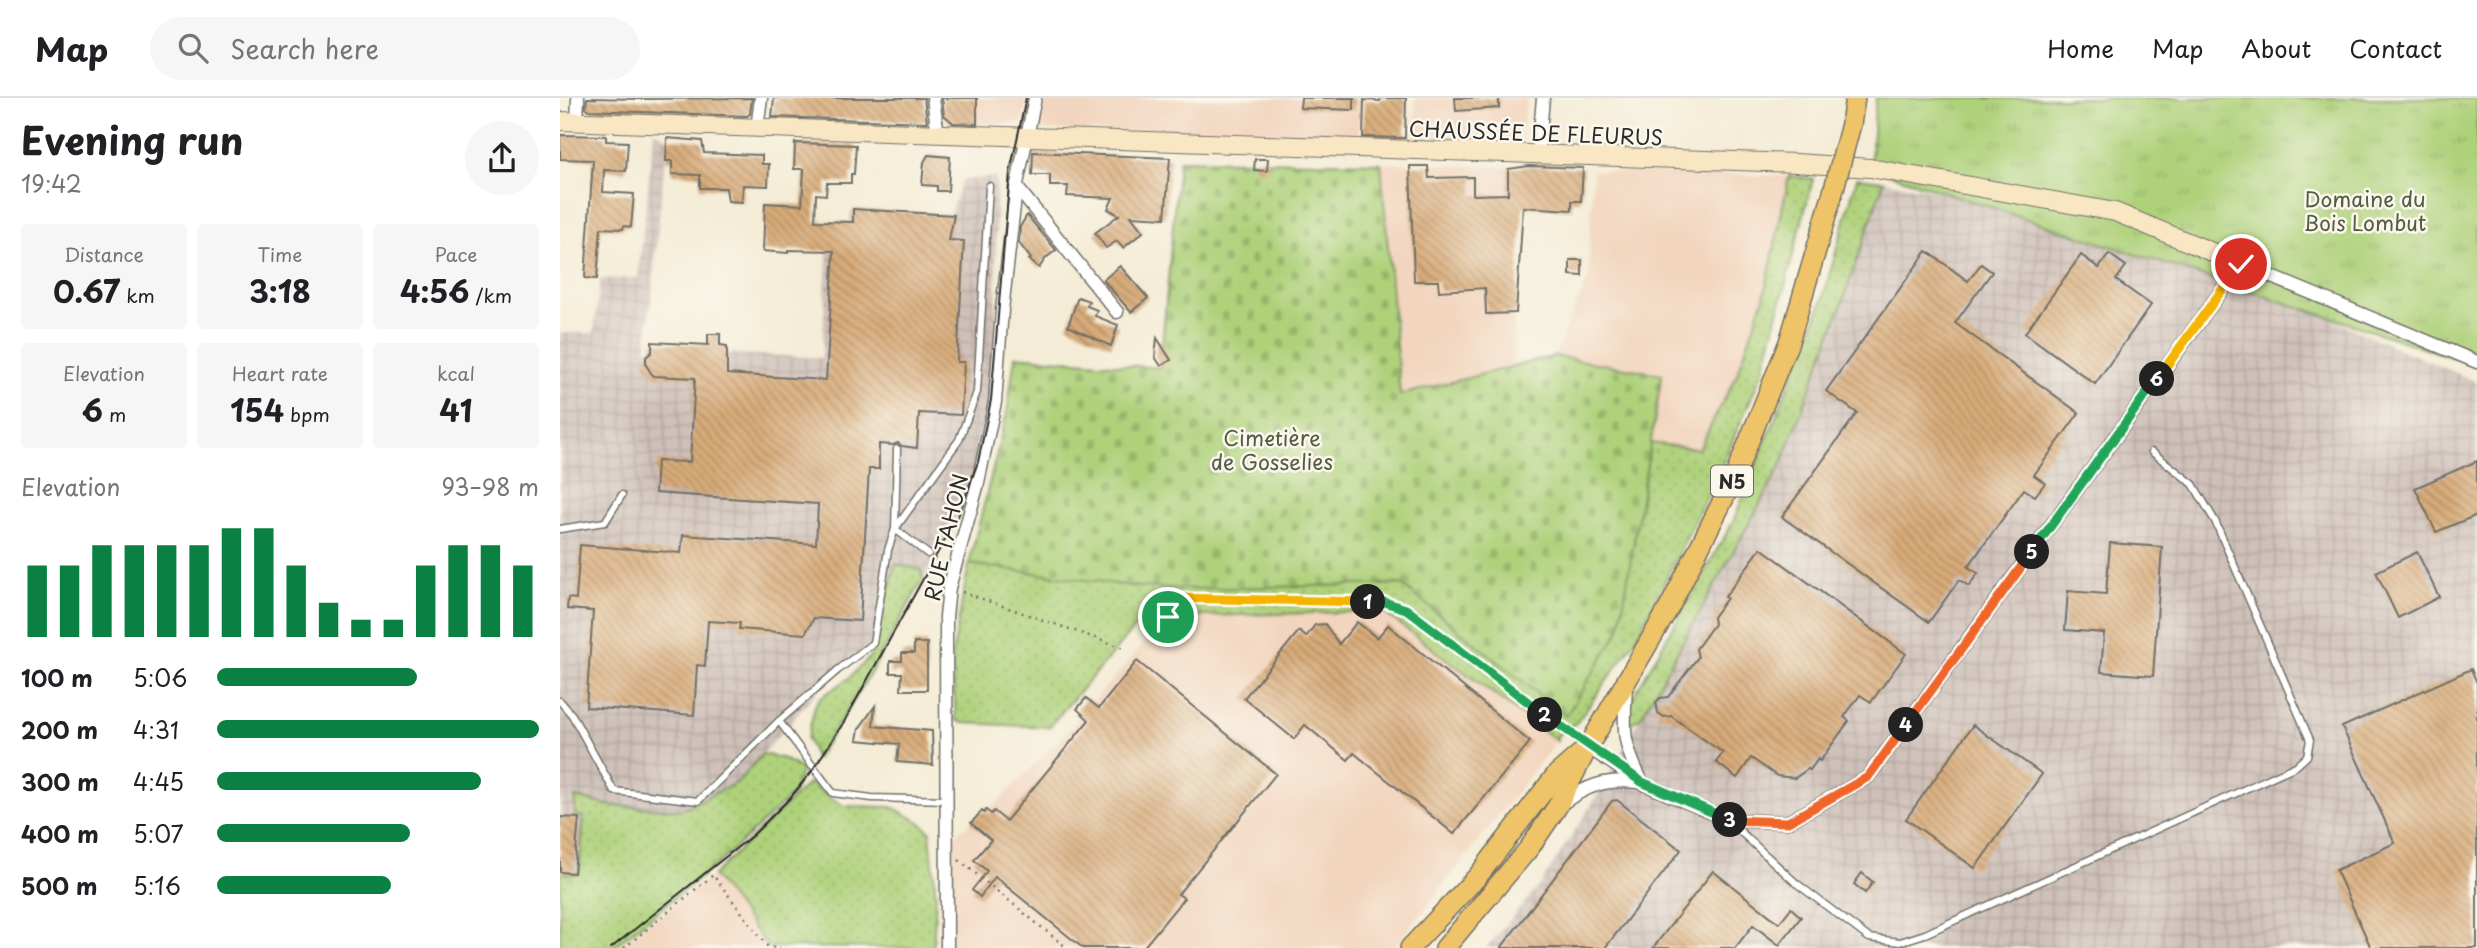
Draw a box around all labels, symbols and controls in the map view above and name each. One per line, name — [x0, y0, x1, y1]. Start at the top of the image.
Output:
search box — [150, 17, 640, 80]
text: Map — [35, 23, 108, 73]
icon: search — [174, 29, 212, 67]
text: Search here — [230, 29, 379, 68]
text: Home — [2047, 30, 2114, 66]
text: Map — [2152, 30, 2203, 66]
text: About — [2241, 30, 2311, 66]
text: Contact — [2349, 30, 2442, 66]
text: Evening run — [21, 111, 243, 168]
street label: CHAUSSÉE DE FLEURUS — [1408, 112, 1664, 152]
button: share — [465, 121, 539, 195]
text: 19:42 — [21, 166, 82, 201]
park label: Domaine du Bois Lombut — [2304, 182, 2426, 238]
pin — [2211, 234, 2271, 294]
text: Distance — [64, 240, 144, 268]
text: Time — [258, 240, 302, 268]
text: Pace — [435, 240, 477, 268]
icon: check — [2222, 245, 2260, 283]
text: 0.67 — [53, 268, 120, 313]
text: 3:18 — [249, 268, 311, 313]
text: 4:56 — [400, 268, 469, 313]
text: km — [120, 281, 155, 309]
text: /km — [469, 281, 512, 309]
text: Elevation — [63, 359, 145, 387]
text: Heart rate — [232, 359, 328, 387]
text: kcal — [437, 359, 475, 387]
pin: 6 — [2140, 362, 2174, 396]
text: 6 — [2150, 364, 2163, 392]
text: 6 — [82, 387, 103, 432]
text: 154 — [230, 387, 284, 432]
text: 41 — [439, 387, 473, 432]
text: m — [103, 400, 126, 428]
text: bpm — [284, 400, 330, 428]
park label: Cimetière de Gosselies — [1211, 421, 1333, 477]
road number: N5 — [1711, 466, 1753, 496]
text: Elevation — [21, 469, 120, 504]
text: 93–98 m — [442, 469, 539, 504]
street label: RUE TAHON — [915, 470, 975, 604]
pin: 5 — [2014, 534, 2050, 570]
text: 5 — [2025, 537, 2038, 565]
pin: 1 — [1350, 584, 1386, 620]
pin — [1138, 587, 1198, 647]
text: 1 — [1363, 587, 1372, 615]
icon: arrive — [1149, 598, 1187, 636]
text: 100 m — [21, 660, 93, 695]
text: 5:06 — [133, 660, 187, 695]
pin: 2 — [1528, 698, 1562, 732]
text: 2 — [1538, 700, 1551, 728]
pin: 4 — [1888, 708, 1924, 742]
text: 4 — [1899, 710, 1912, 738]
text: 200 m — [21, 712, 98, 747]
text: 4:31 — [133, 712, 179, 747]
text: 300 m — [21, 764, 99, 799]
text: 4:45 — [133, 764, 184, 799]
pin: 3 — [1712, 802, 1748, 838]
text: 3 — [1723, 805, 1736, 833]
text: 400 m — [21, 816, 99, 851]
text: 5:07 — [133, 816, 184, 851]
text: 500 m — [21, 868, 98, 903]
text: 5:16 — [133, 868, 181, 903]

